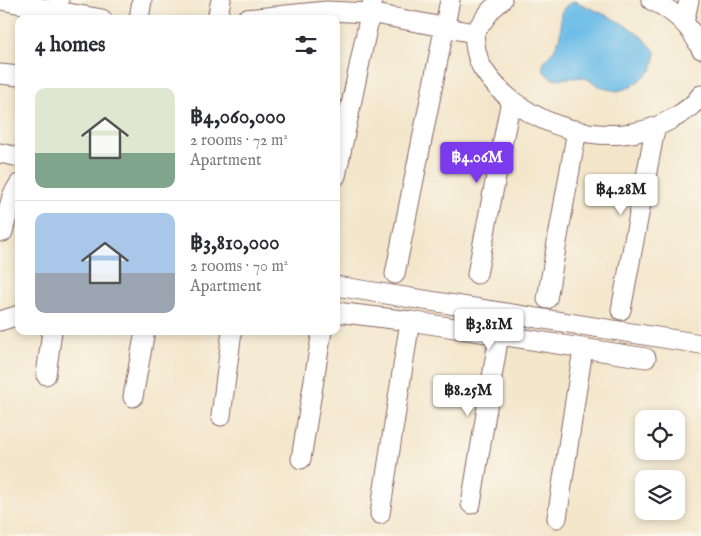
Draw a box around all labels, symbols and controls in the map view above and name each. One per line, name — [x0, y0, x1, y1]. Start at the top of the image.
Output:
icon: filters — [292, 31, 320, 59]
text: 4 homes — [35, 32, 105, 59]
text: ฿4,060,000 — [190, 104, 286, 131]
icon: home — [75, 108, 135, 168]
text: 2 rooms · 72 m² — [190, 131, 288, 151]
pin: ฿4.06M — [436, 142, 518, 184]
text: ฿4.06M — [451, 148, 503, 168]
text: Apartment — [190, 151, 261, 171]
pin: ฿4.28M — [580, 174, 662, 216]
text: ฿4.28M — [596, 180, 646, 200]
text: ฿3,810,000 — [190, 230, 280, 257]
icon: home — [75, 233, 135, 293]
text: 2 rooms · 70 m² — [190, 257, 288, 277]
text: Apartment — [190, 277, 261, 297]
pin: ฿3.81M — [448, 308, 530, 351]
text: ฿3.81M — [466, 315, 512, 335]
pin: ฿8.25M — [427, 374, 509, 417]
text: ฿8.25M — [444, 381, 492, 401]
map controls — [635, 410, 685, 520]
button: locate — [635, 410, 685, 460]
button: layers — [635, 470, 685, 520]

